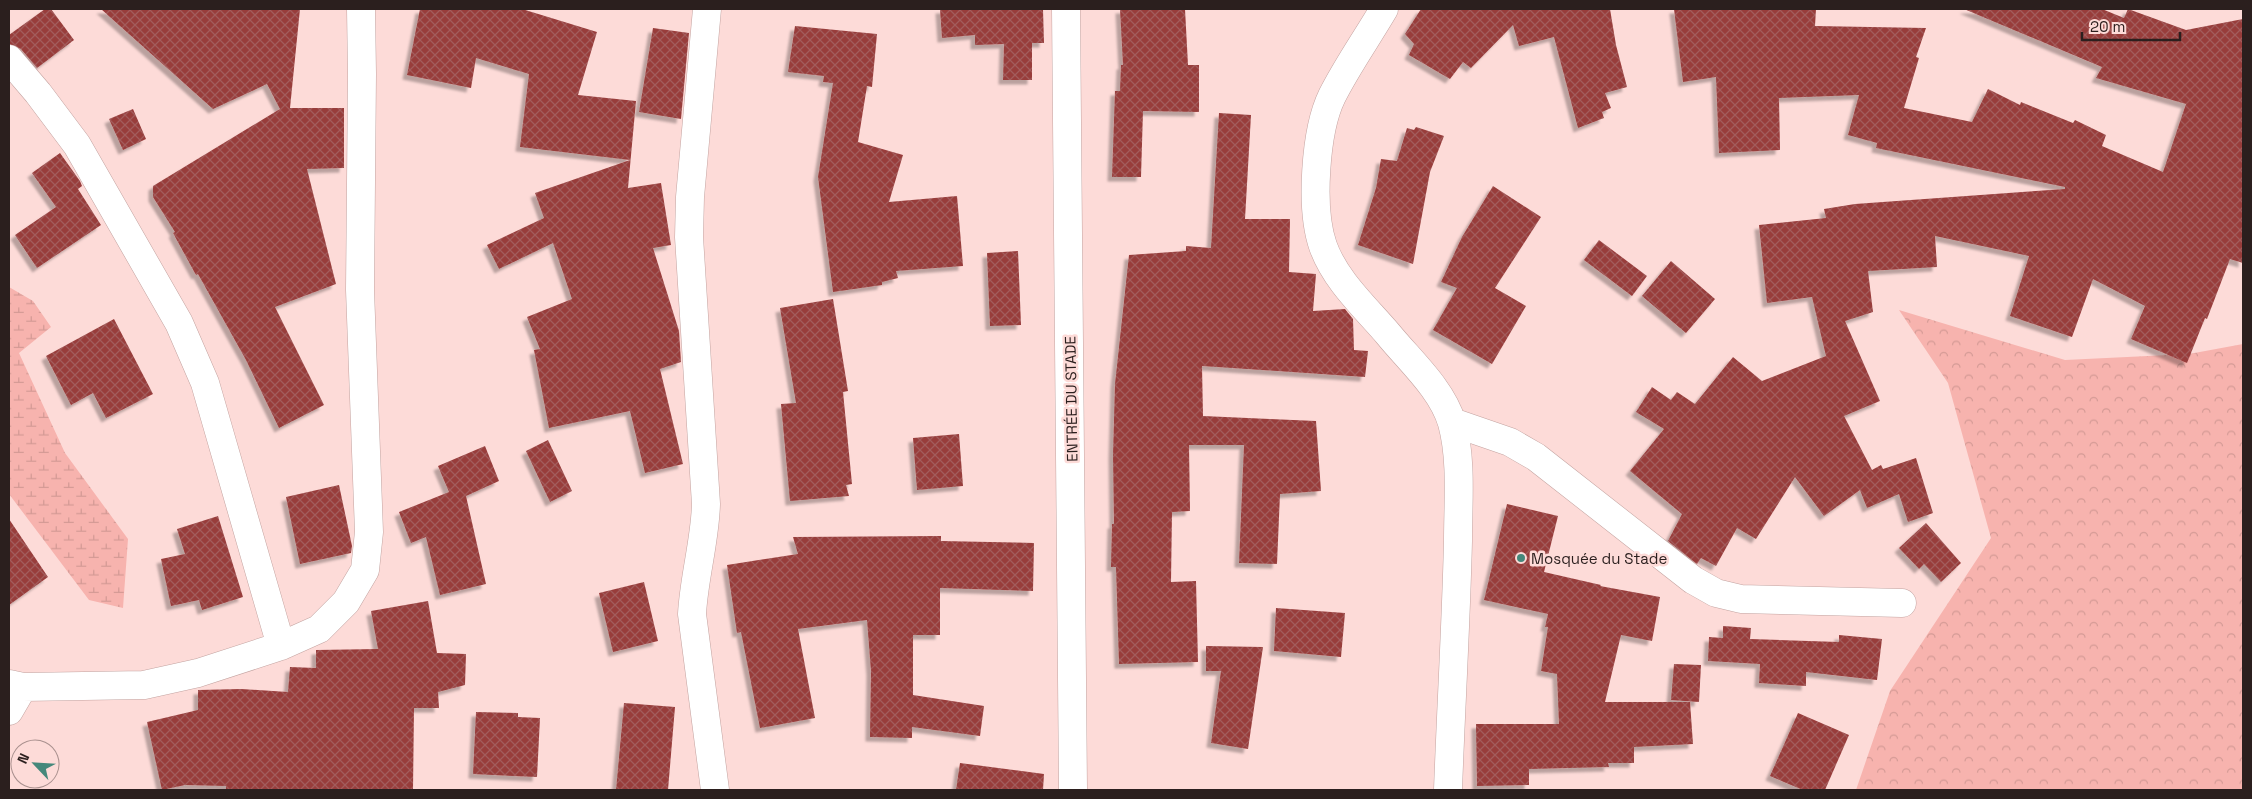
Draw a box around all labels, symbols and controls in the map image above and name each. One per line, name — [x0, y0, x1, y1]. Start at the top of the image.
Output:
scale bar — [2082, 10, 2180, 42]
text: 20 m — [2090, 17, 2125, 36]
street label: ENTRÉE DU STADE — [1060, 336, 1082, 462]
place label: Mosquée du Stade — [1531, 549, 1667, 568]
marker: Mosquée du Stade — [1515, 552, 1527, 564]
north arrow — [10, 739, 60, 789]
text: N — [13, 750, 33, 767]

